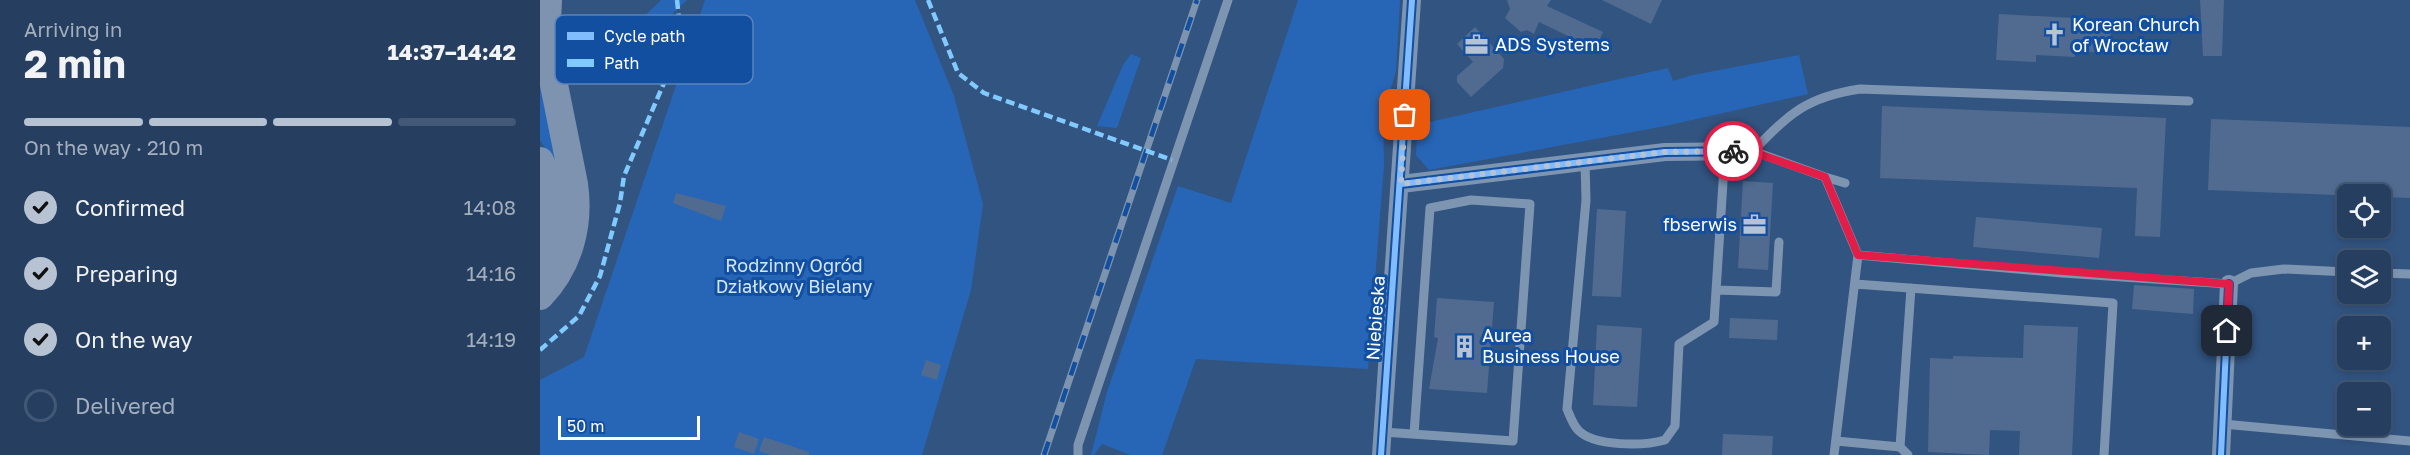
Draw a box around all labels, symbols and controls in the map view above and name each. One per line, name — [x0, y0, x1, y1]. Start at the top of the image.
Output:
place label: Korean Church of Wrocław — [2072, 13, 2200, 56]
legend — [555, 15, 753, 84]
text: Arriving in — [24, 17, 122, 41]
church icon: Korean Church of Wrocław — [2041, 22, 2067, 48]
text: Cycle path — [604, 26, 685, 46]
office icon: ADS Systems — [1464, 32, 1490, 58]
place label: ADS Systems — [1495, 33, 1610, 55]
text: 14:37–14:42 — [388, 38, 516, 65]
text: 2 min — [24, 40, 126, 87]
text: Path — [604, 53, 639, 73]
pin — [1379, 89, 1430, 140]
icon: bag — [1388, 98, 1421, 131]
courier — [1703, 121, 1763, 181]
text: On the way · 210 m — [24, 135, 203, 159]
icon: bike — [1717, 135, 1750, 168]
map controls — [2337, 184, 2391, 436]
button: locate — [2337, 184, 2391, 238]
icon: check — [24, 191, 57, 224]
text: Confirmed — [75, 194, 185, 221]
text: 14:08 — [464, 195, 516, 219]
office icon: fbserwis — [1742, 212, 1768, 238]
place label: fbserwis — [1663, 213, 1737, 235]
button: layers — [2337, 250, 2391, 304]
park label: Rodzinny Ogród Działkowy Bielany — [716, 254, 872, 297]
icon: check — [24, 257, 57, 290]
text: Preparing — [75, 260, 178, 287]
text: 14:16 — [466, 261, 516, 285]
street label: Niebieska — [1361, 275, 1389, 361]
pin — [2201, 305, 2252, 356]
icon: home — [2210, 314, 2243, 347]
button: + — [2337, 316, 2391, 370]
icon: check — [24, 323, 57, 356]
place label: Aurea Business House — [1482, 324, 1620, 367]
text: On the way — [75, 326, 193, 353]
text: 14:19 — [466, 327, 516, 351]
building icon: Aurea Business House — [1451, 333, 1477, 359]
button: − — [2337, 382, 2391, 436]
text: Delivered — [75, 392, 175, 419]
scale bar — [558, 413, 700, 440]
text: 50 m — [567, 416, 604, 436]

